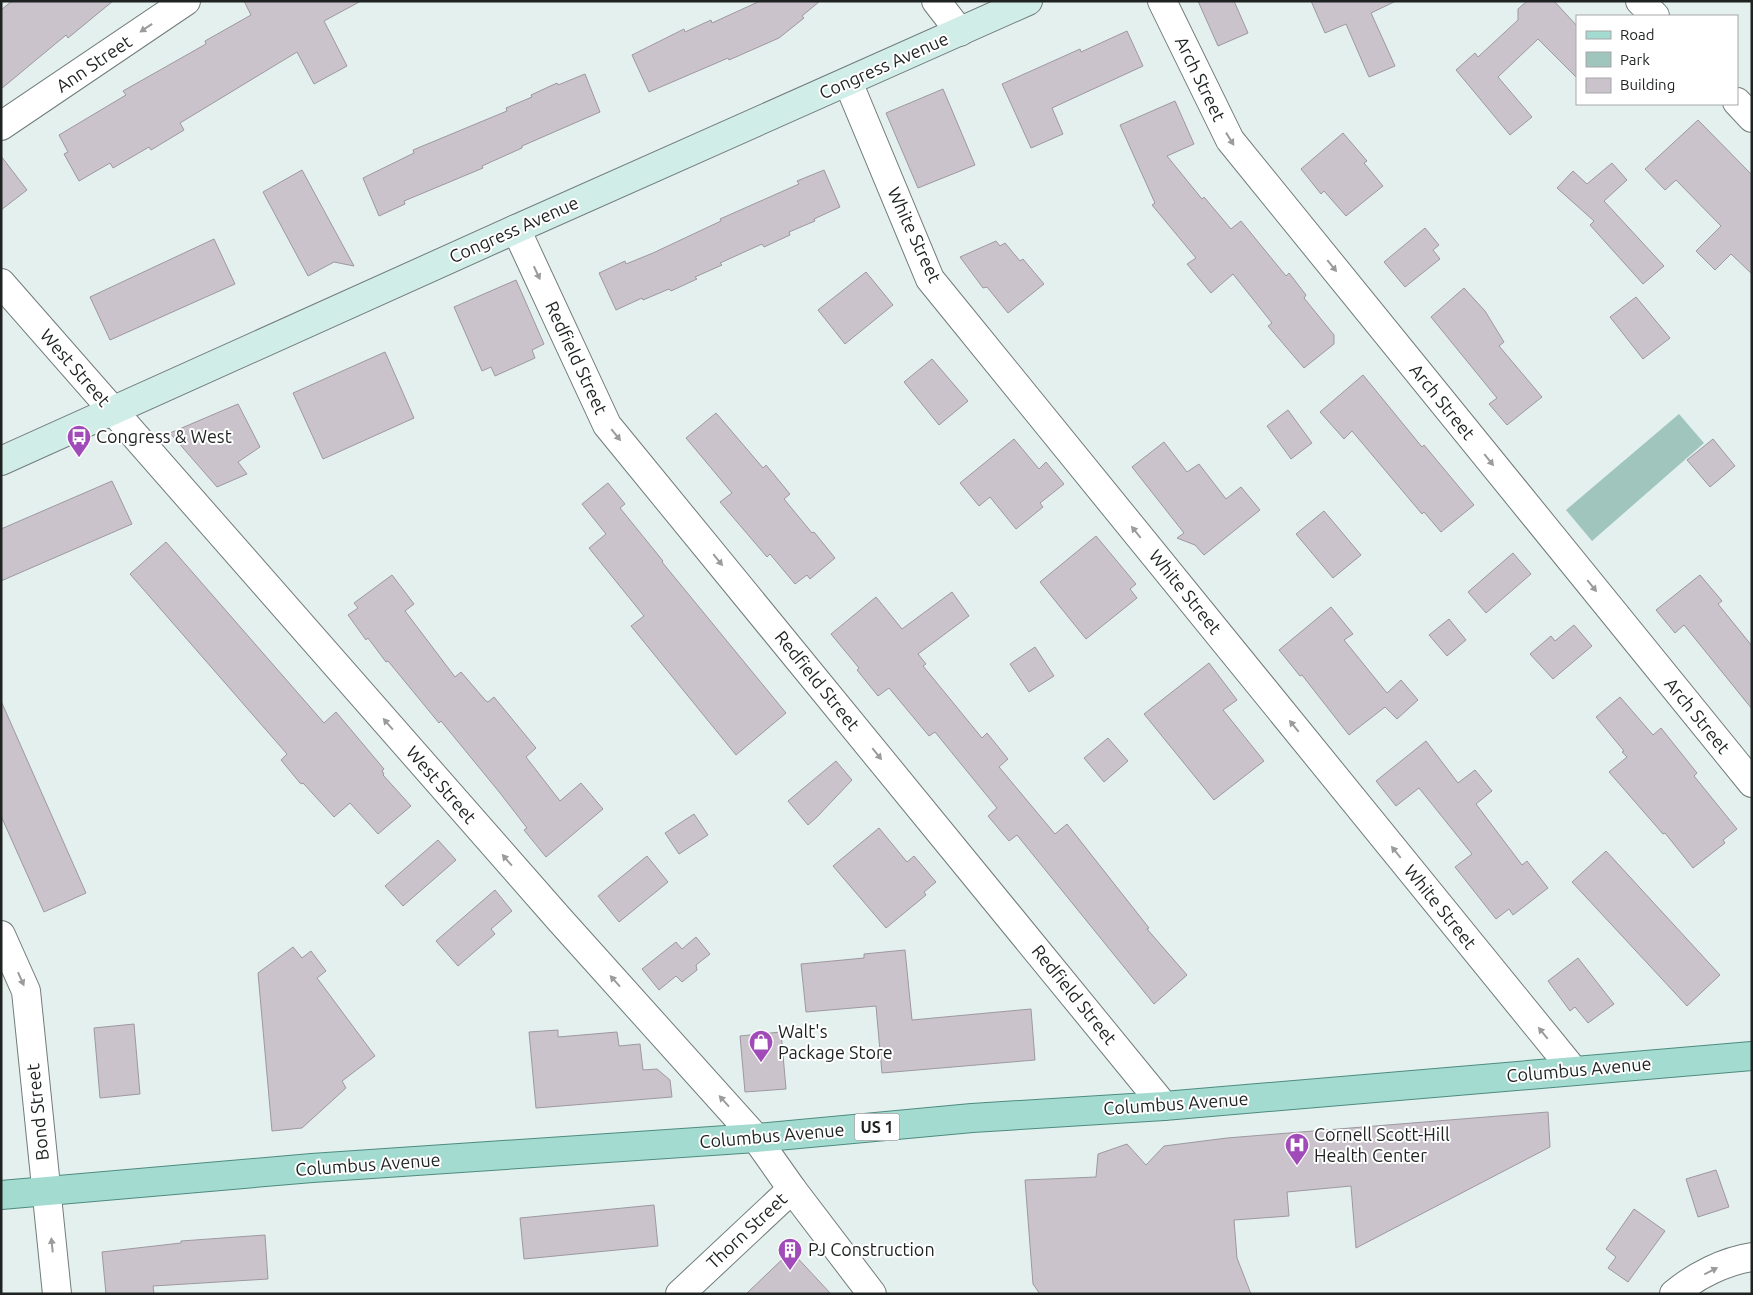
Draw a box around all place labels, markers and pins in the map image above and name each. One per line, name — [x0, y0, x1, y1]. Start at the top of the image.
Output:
bus stop icon: Congress & West — [66, 424, 92, 458]
place label: Congress & West — [96, 426, 232, 446]
place label: Walt's Package Store — [778, 1021, 893, 1062]
shop icon: Walt's Package Store — [748, 1029, 774, 1063]
place label: Cornell Scott-Hill Health Center — [1314, 1124, 1450, 1165]
hospital icon: Cornell Scott-Hill Health Center — [1284, 1132, 1310, 1166]
building icon: PJ Construction — [777, 1237, 803, 1271]
place label: PJ Construction — [808, 1239, 935, 1259]

